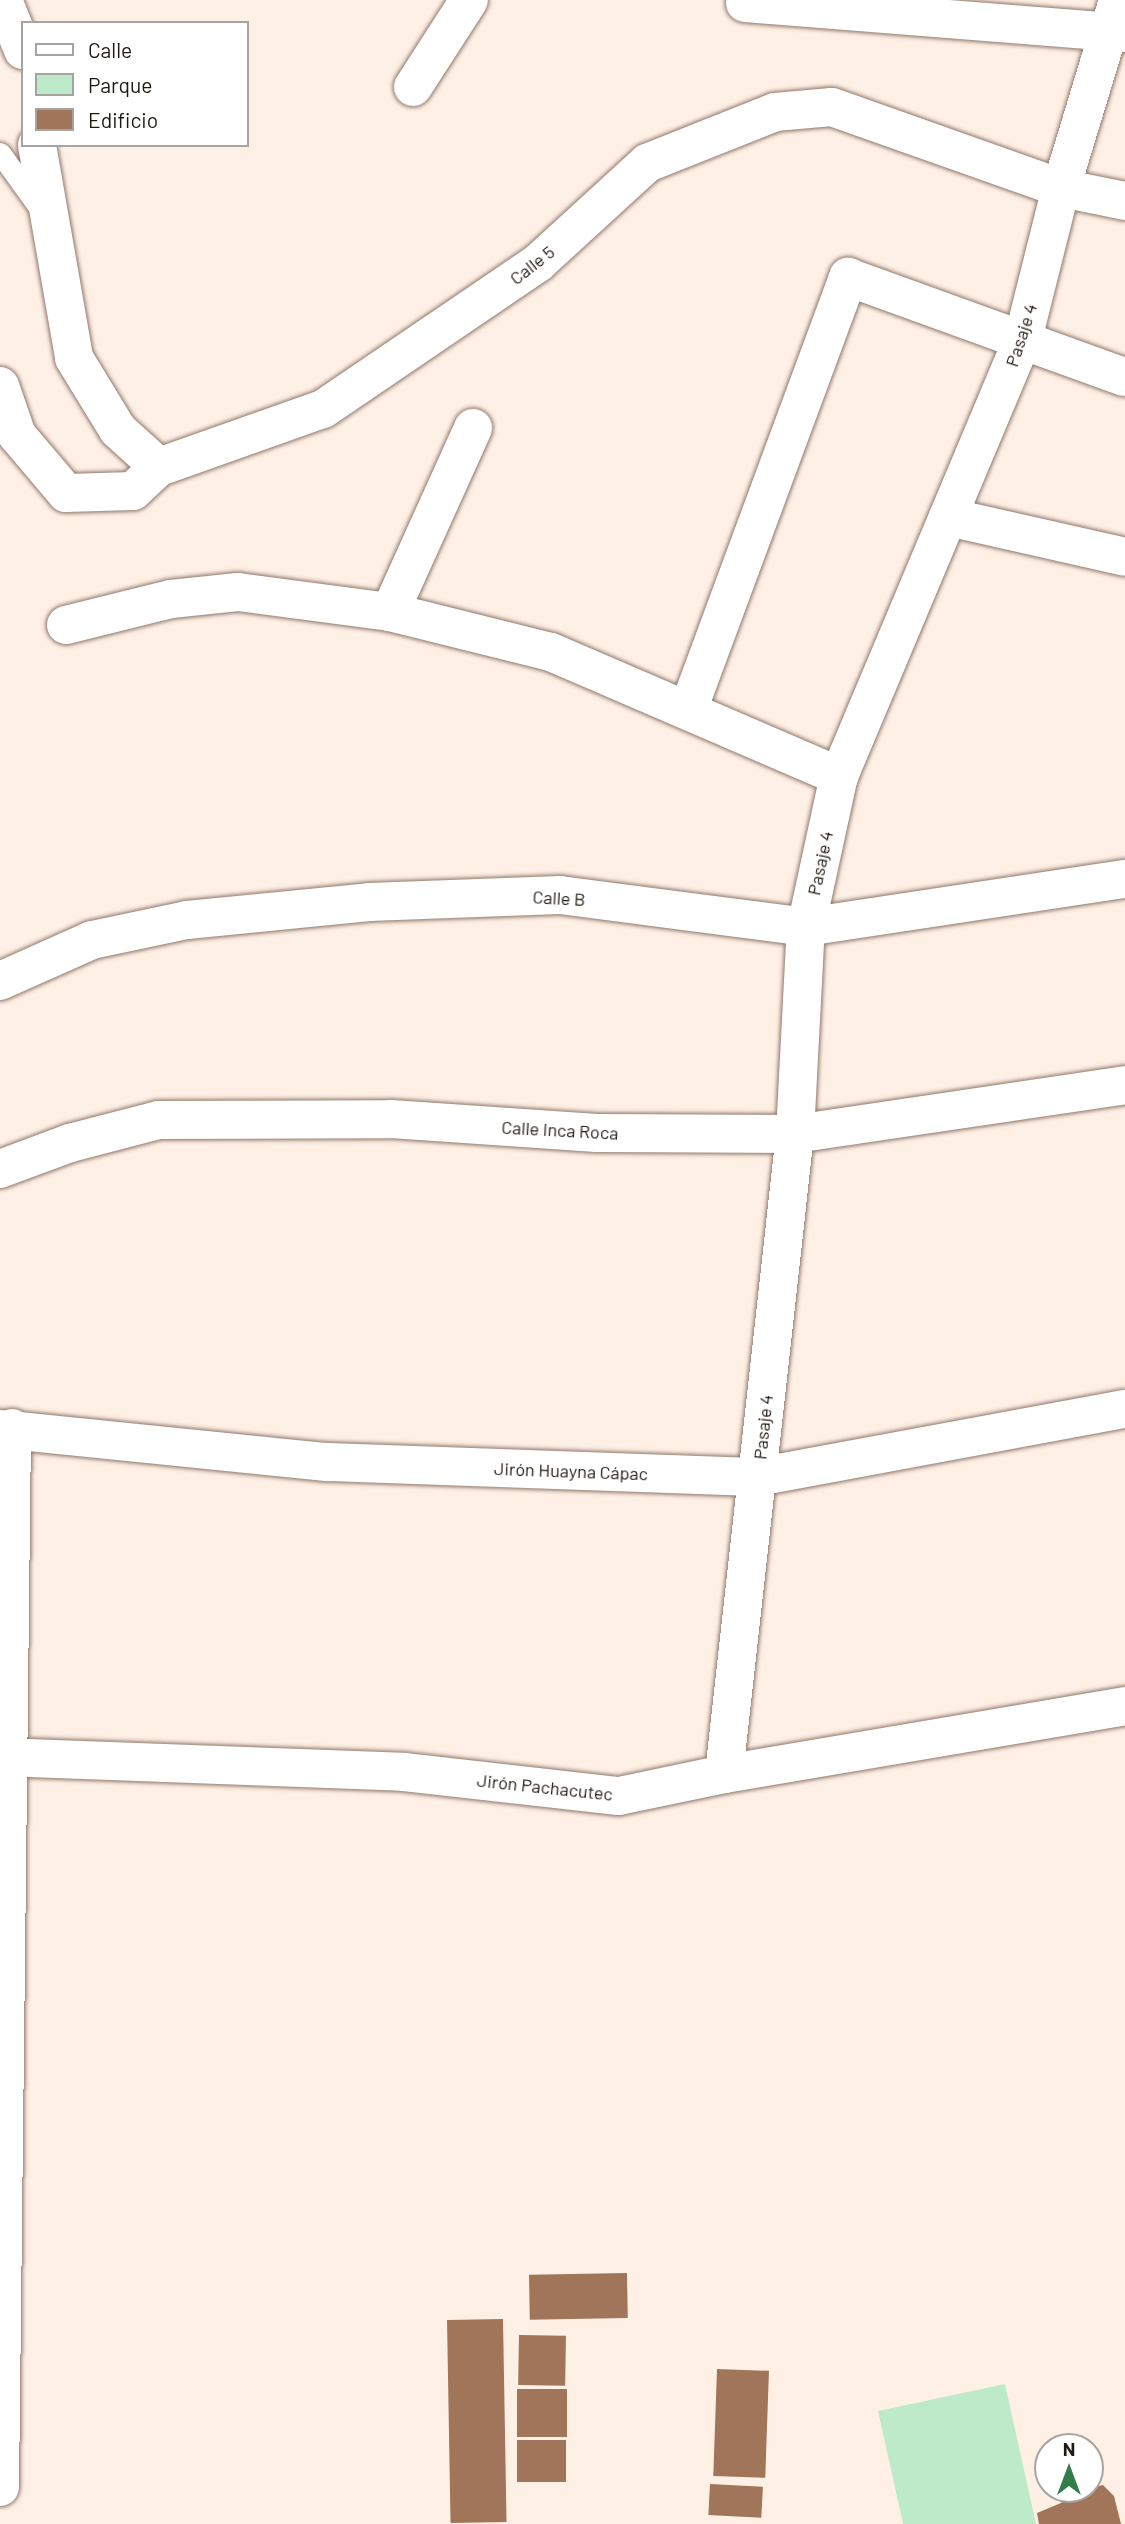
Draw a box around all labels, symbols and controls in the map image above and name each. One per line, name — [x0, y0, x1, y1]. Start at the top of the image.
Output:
legend — [21, 21, 248, 147]
text: Calle — [88, 37, 132, 62]
text: Parque — [88, 72, 153, 97]
text: Edificio — [88, 107, 158, 132]
street label: Calle 5 — [505, 241, 559, 289]
street label: Pasaje 4 — [1001, 301, 1041, 369]
street label: Pasaje 4 — [803, 829, 837, 897]
street label: Calle B — [532, 886, 586, 910]
street label: Calle Inca Roca — [501, 1116, 619, 1144]
street label: Pasaje 4 — [749, 1393, 777, 1461]
street label: Jirón Huayna Cápac — [494, 1458, 648, 1484]
street label: Jirón Pachacutec — [476, 1769, 614, 1805]
north arrow — [1034, 2433, 1104, 2503]
text: N — [1063, 2437, 1075, 2460]

